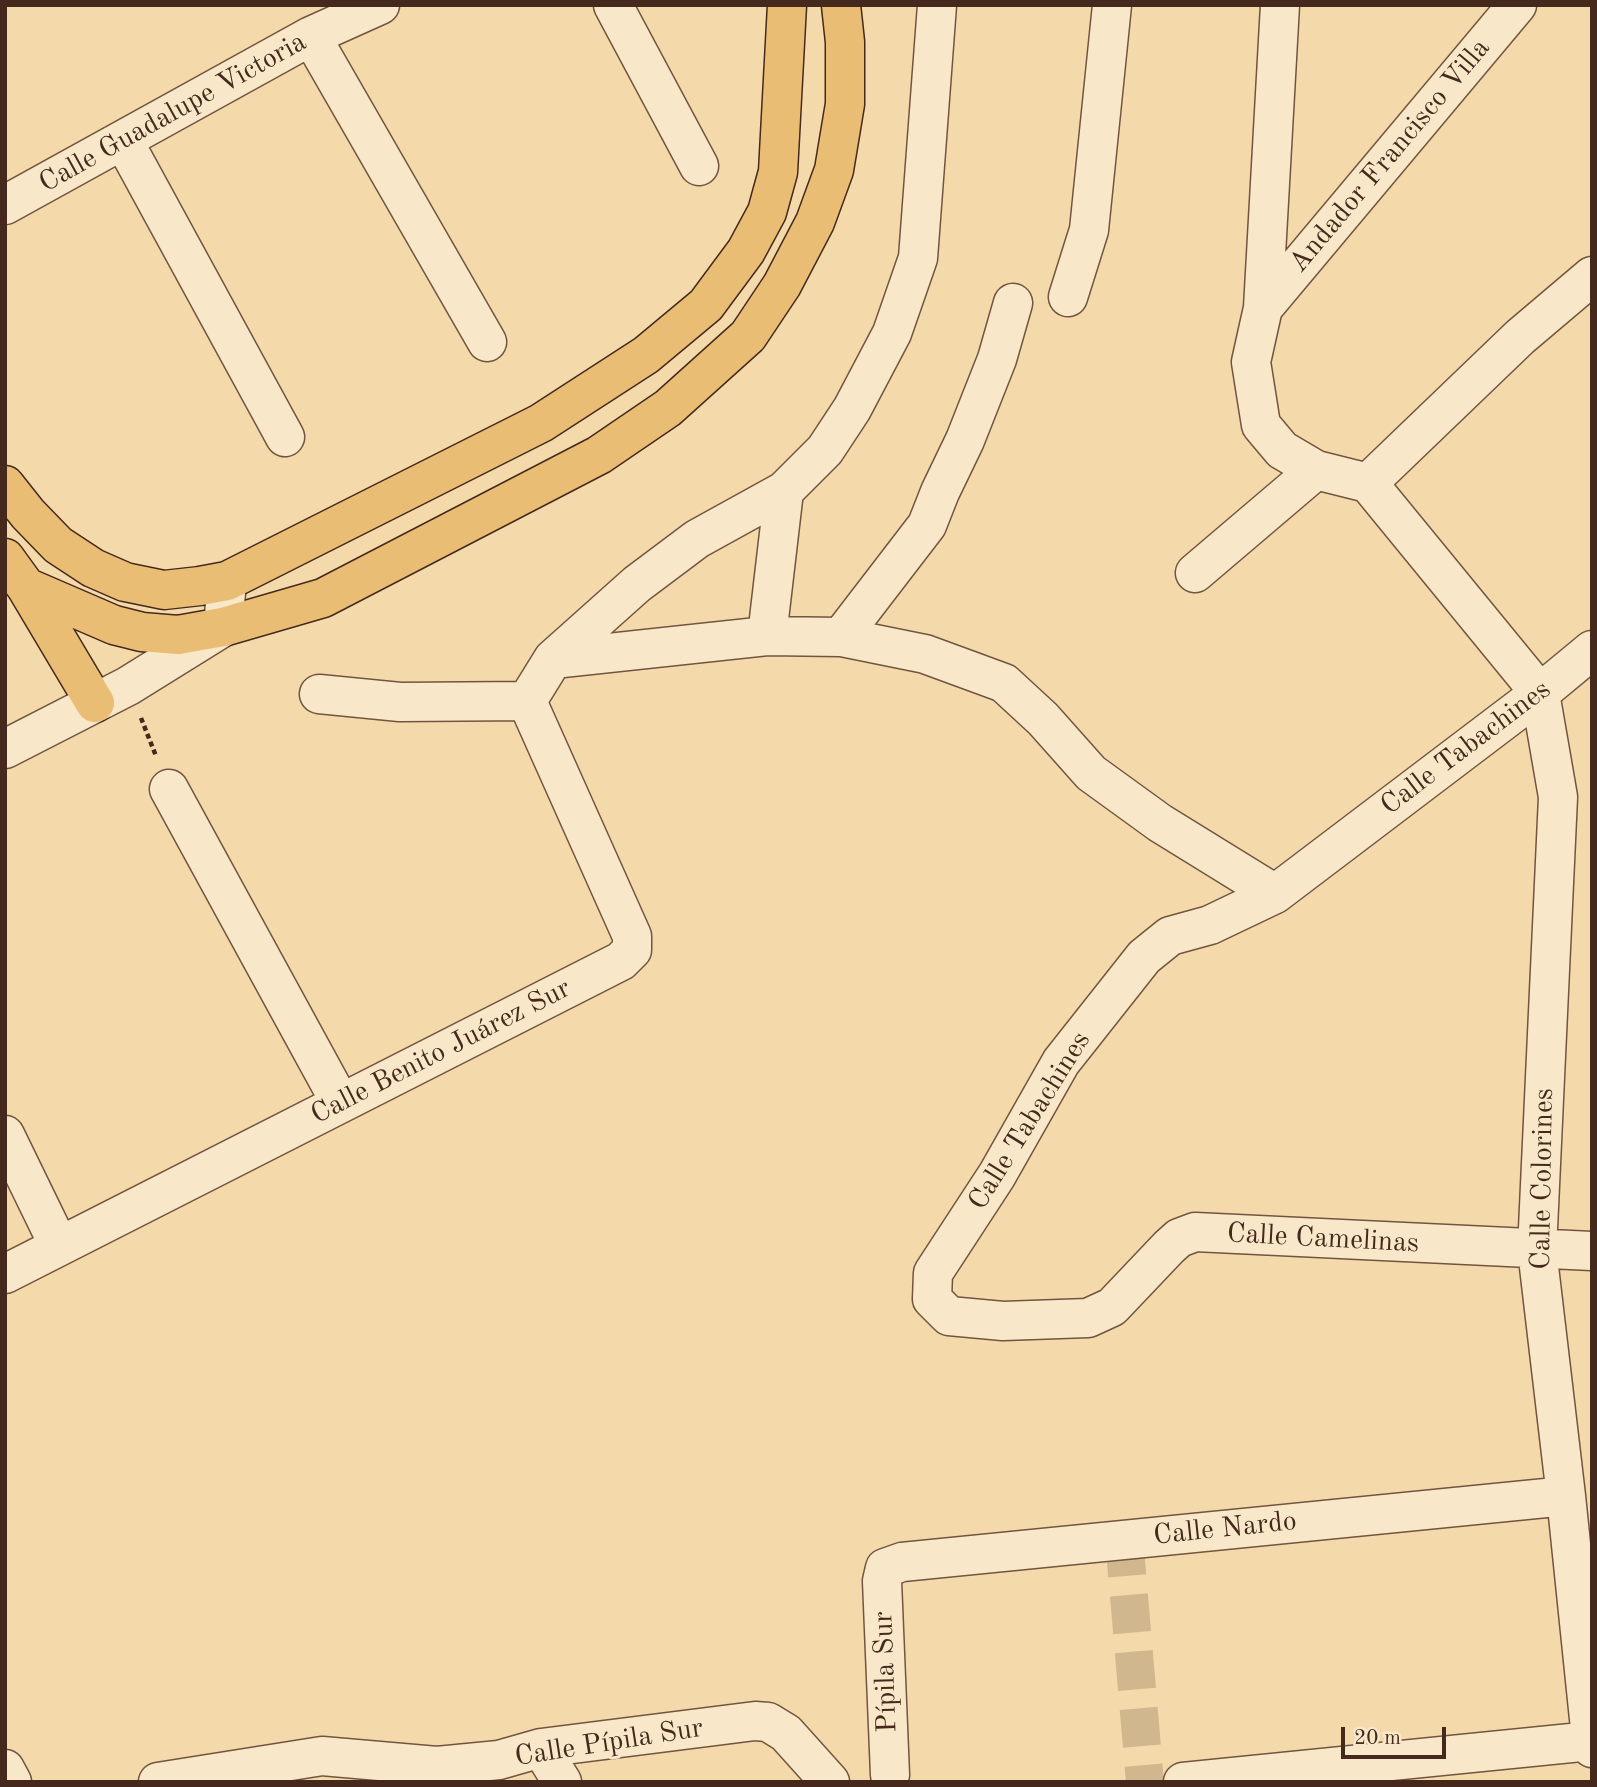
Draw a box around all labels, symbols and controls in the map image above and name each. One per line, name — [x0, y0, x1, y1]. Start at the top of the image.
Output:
street label: Calle Guadalupe Victoria — [34, 26, 312, 200]
street label: Andador Francisco Villa — [1282, 32, 1498, 280]
street label: Calle Tabachines — [1374, 673, 1558, 823]
street label: Calle Benito Juárez Sur — [305, 972, 577, 1132]
street label: Calle Tabachines — [962, 1026, 1098, 1216]
street label: Calle Colorines — [1525, 1088, 1561, 1270]
street label: Calle Camelinas — [1226, 1217, 1420, 1261]
street label: Calle Nardo — [1152, 1505, 1298, 1553]
street label: Pípila Sur — [867, 1611, 905, 1733]
street label: Calle Pípila Sur — [512, 1712, 706, 1774]
scale bar — [1345, 1714, 1450, 1758]
text: 20 m — [1354, 1728, 1401, 1749]

